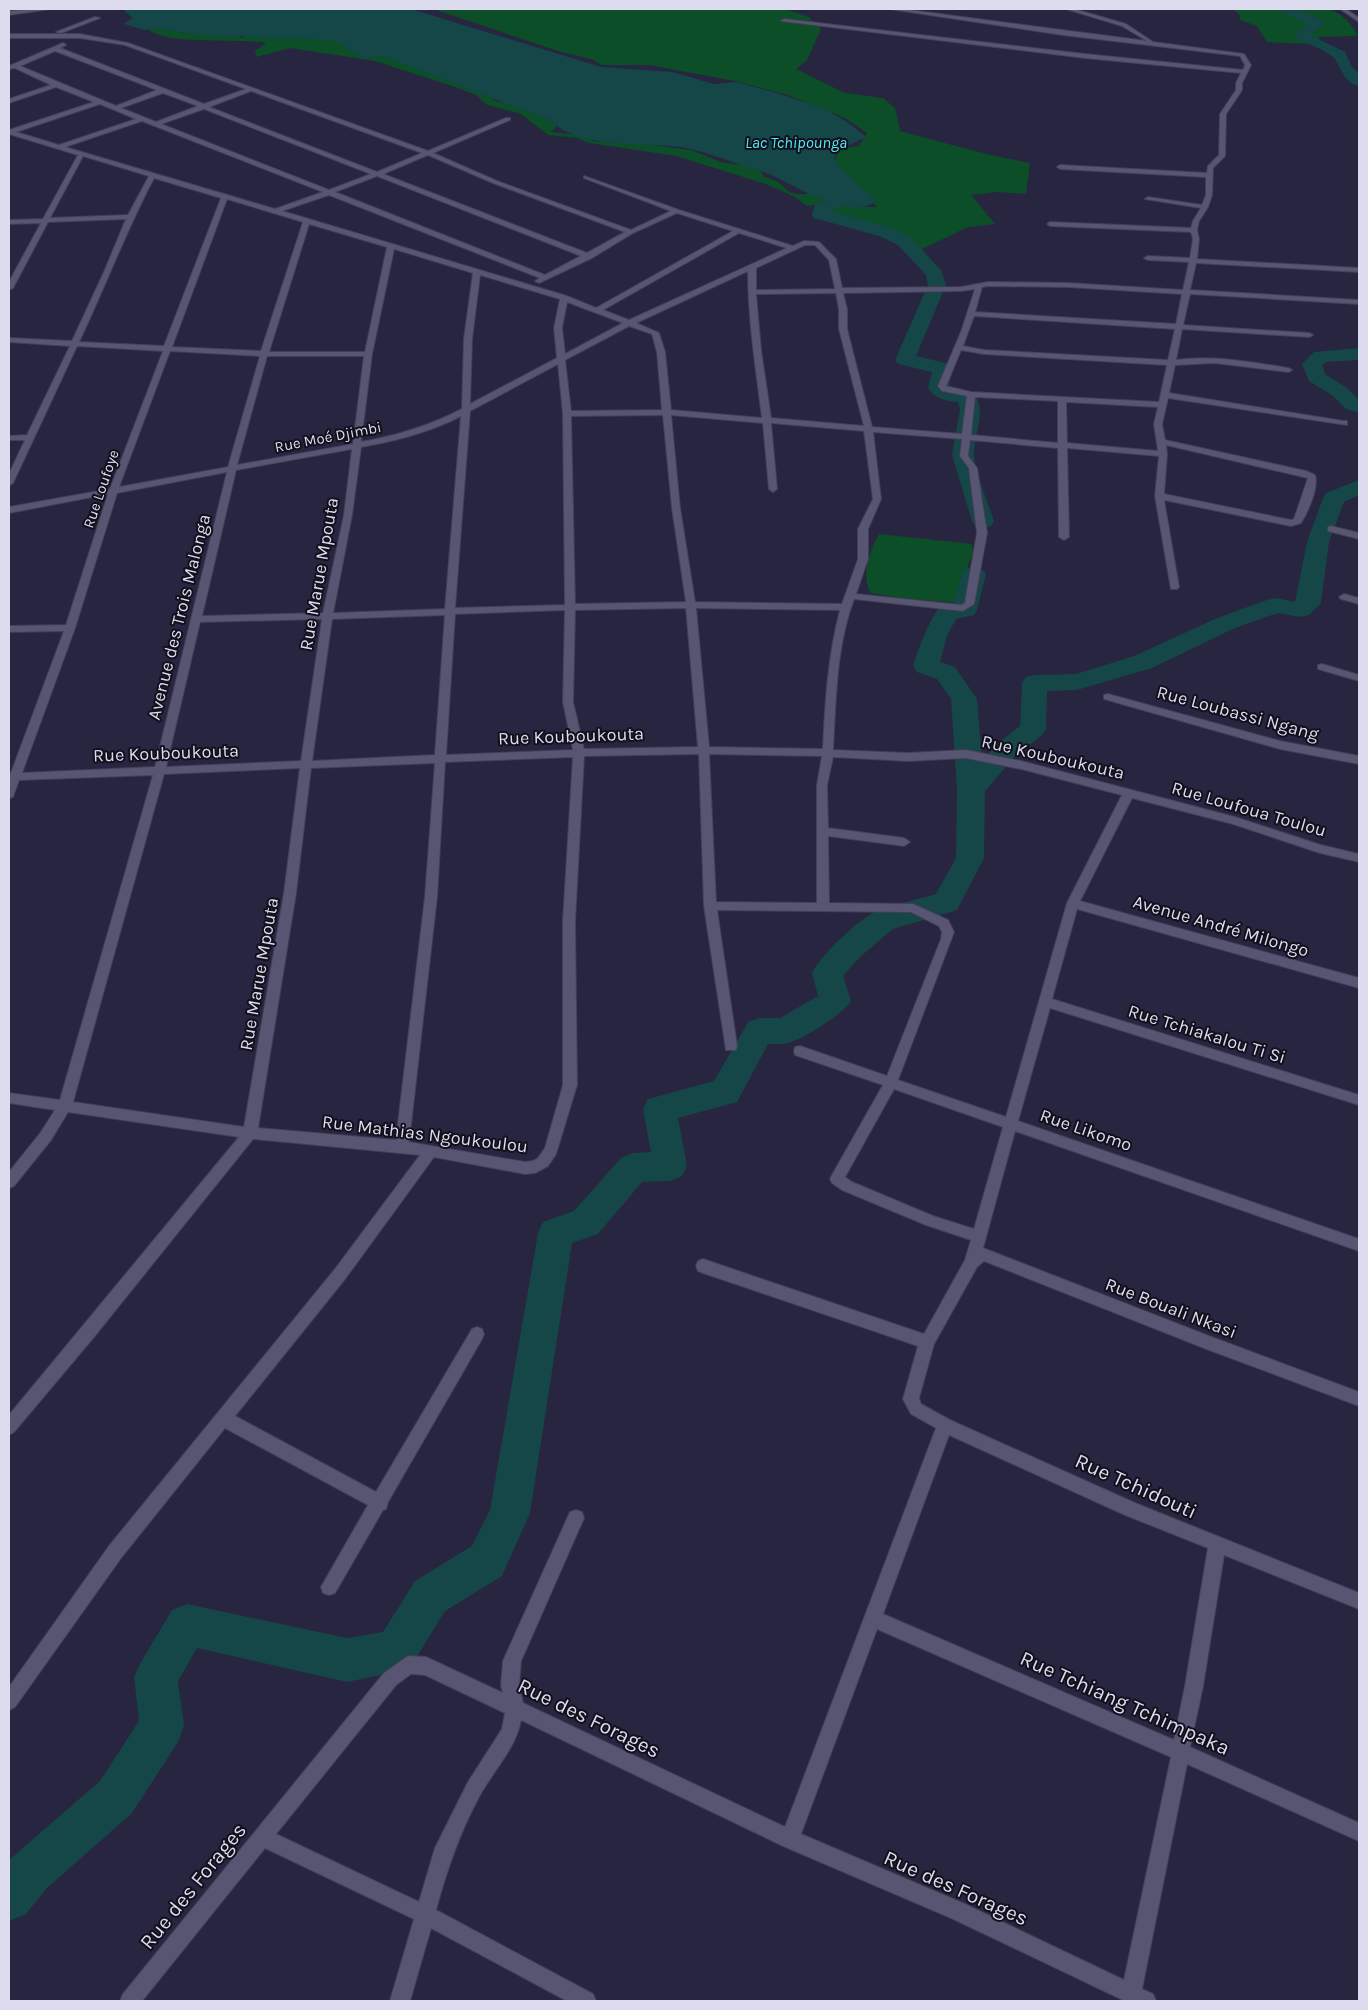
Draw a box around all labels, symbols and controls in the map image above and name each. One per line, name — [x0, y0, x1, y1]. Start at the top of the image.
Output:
water label: Lac Tchipounga — [745, 133, 847, 152]
street label: Rue Moé Djimbi — [273, 418, 383, 456]
street label: Rue Loufoye — [79, 447, 123, 531]
street label: Rue Marue Mpouta — [295, 496, 343, 652]
street label: Avenue des Trois Malonga — [143, 512, 215, 722]
street label: Rue Loubassi Ngang — [1154, 681, 1322, 745]
street label: Rue Kouboukouta — [498, 722, 644, 750]
street label: Rue Kouboukouta — [979, 730, 1127, 784]
street label: Rue Kouboukouta — [93, 739, 239, 767]
street label: Rue Loufoua Toulou — [1169, 776, 1329, 842]
street label: Avenue André Milongo — [1131, 890, 1311, 962]
street label: Rue Marue Mpouta — [235, 896, 283, 1052]
street label: Rue Tchiakalou Ti Si — [1126, 1000, 1288, 1068]
street label: Rue Likomo — [1037, 1104, 1135, 1156]
street label: Rue Mathias Ngoukoulou — [321, 1110, 529, 1158]
street label: Rue Bouali Nkasi — [1102, 1273, 1240, 1343]
street label: Rue Tchidouti — [1071, 1448, 1201, 1524]
street label: Rue Tchiang Tchimpaka — [1017, 1646, 1233, 1760]
street label: Rue des Forages — [514, 1673, 664, 1763]
street label: Rue des Forages — [135, 1818, 251, 1954]
street label: Rue des Forages — [880, 1845, 1032, 1931]

